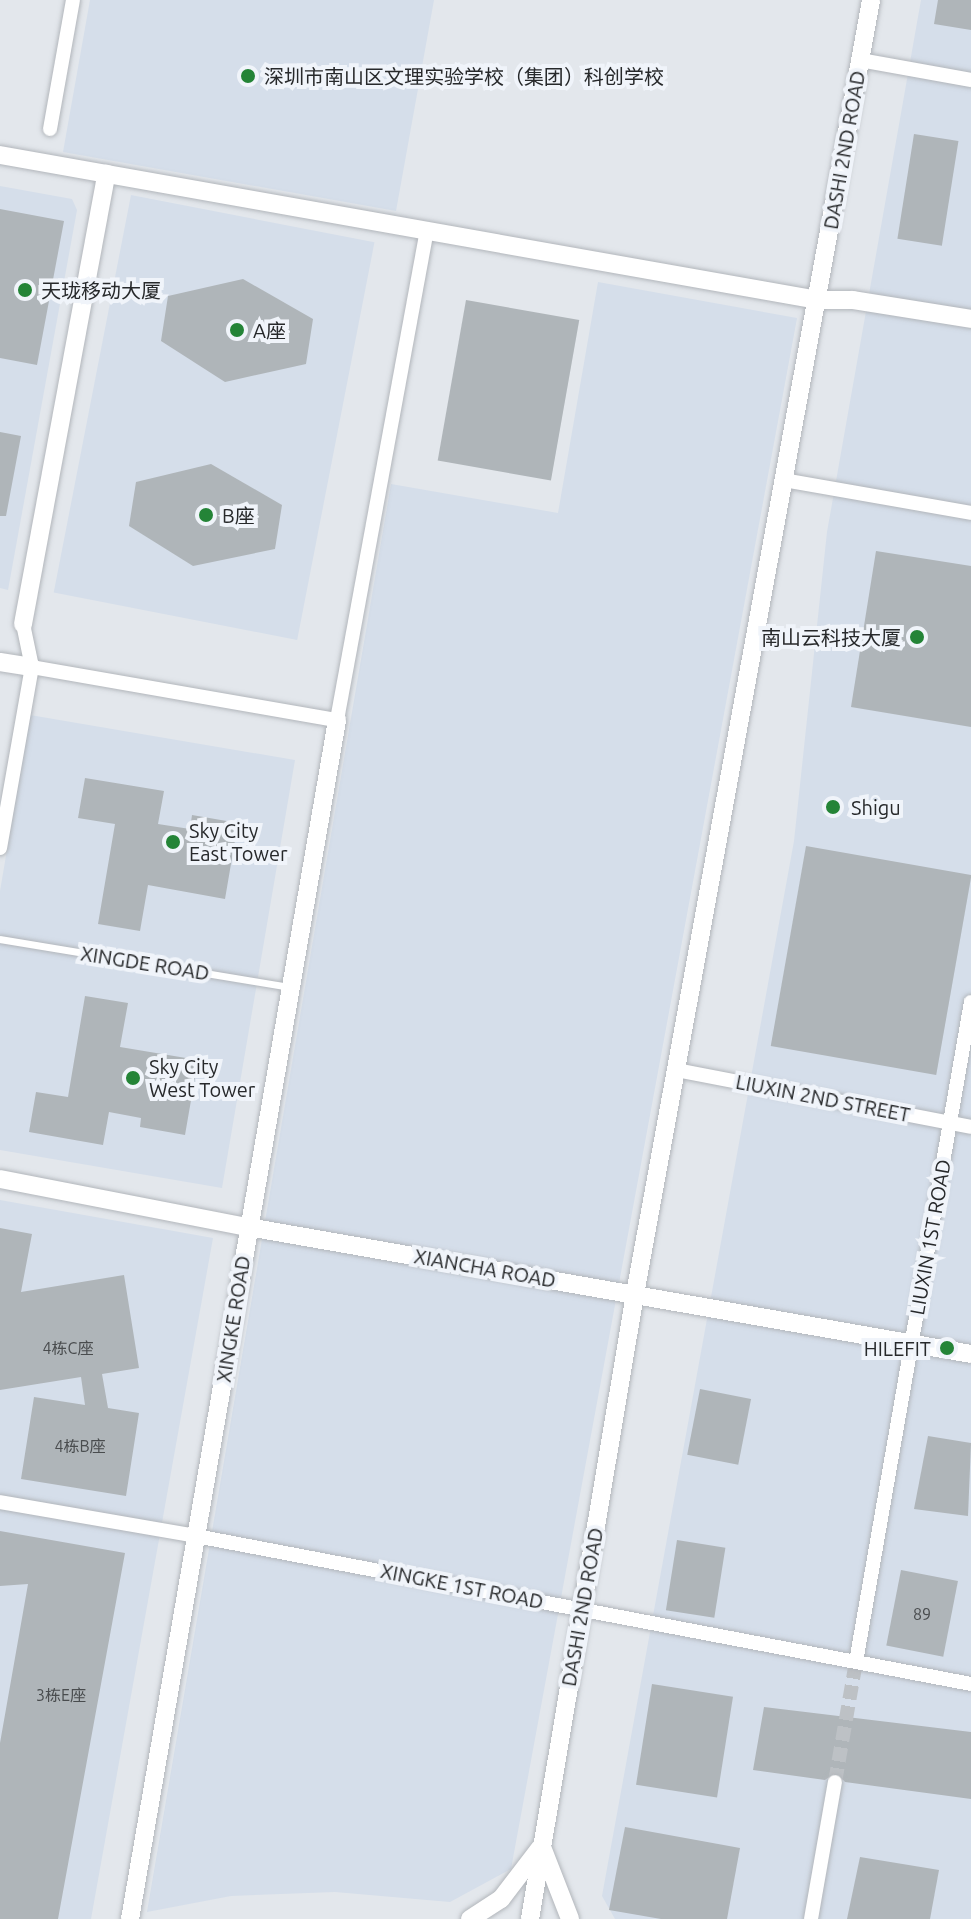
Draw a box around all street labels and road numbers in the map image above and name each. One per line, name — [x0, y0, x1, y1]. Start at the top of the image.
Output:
street label: DASHI 2ND ROAD — [818, 69, 870, 231]
street label: XINGDE ROAD — [79, 941, 211, 985]
street label: LIUXIN 2ND STREET — [734, 1069, 912, 1127]
street label: LIUXIN 1ST ROAD — [905, 1157, 955, 1317]
street label: XIANCHA ROAD — [412, 1244, 558, 1292]
street label: XINGKE ROAD — [211, 1254, 255, 1384]
street label: DASHI 2ND ROAD — [556, 1526, 608, 1688]
street label: XINGKE 1ST ROAD — [379, 1558, 545, 1614]

